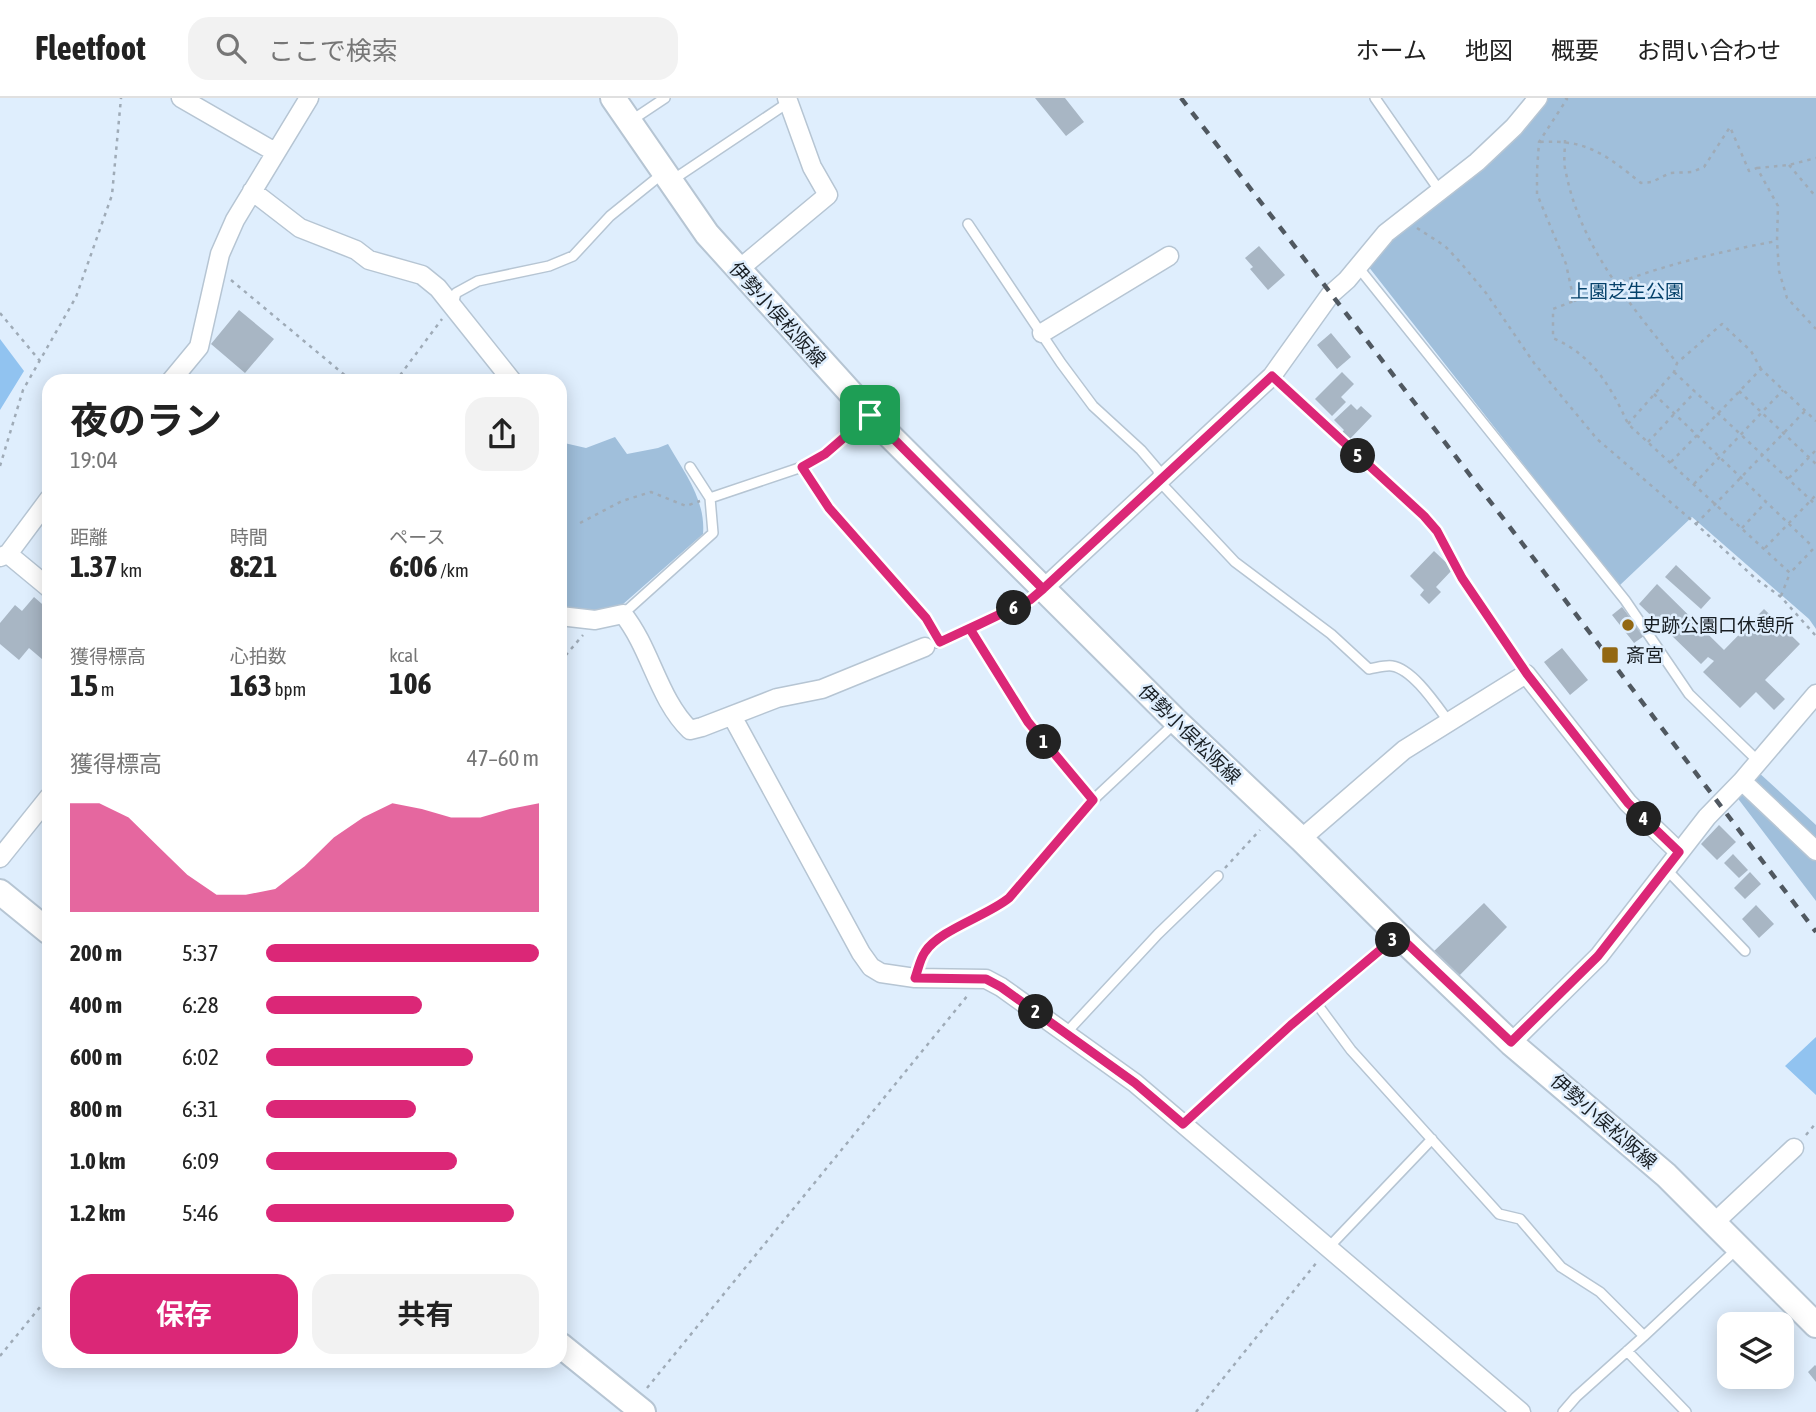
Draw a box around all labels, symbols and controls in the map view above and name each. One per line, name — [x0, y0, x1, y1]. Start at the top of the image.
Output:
search box — [188, 17, 678, 80]
text: Fleetfoot — [35, 29, 146, 67]
icon: search — [212, 29, 250, 67]
text: ここで検索 — [268, 36, 398, 66]
text: ホーム — [1356, 37, 1427, 64]
text: 地図 — [1465, 37, 1513, 64]
text: 概要 — [1551, 37, 1599, 64]
text: お問い合わせ — [1637, 37, 1781, 64]
street label: 伊勢小俣松阪線 — [725, 257, 831, 371]
park label: 上園芝生公園 — [1570, 280, 1684, 302]
pin — [840, 385, 900, 445]
icon: arrive — [851, 396, 889, 434]
button: share — [465, 397, 539, 471]
text: 夜のラン — [70, 399, 222, 442]
pin: 5 — [1340, 438, 1376, 474]
text: 5 — [1353, 444, 1362, 466]
text: 19:04 — [70, 447, 118, 473]
text: 距離 — [70, 526, 108, 548]
text: 時間 — [230, 526, 268, 548]
text: ペース — [389, 526, 445, 548]
text: 1.37 — [70, 549, 118, 583]
text: 8:21 — [230, 549, 277, 583]
text: 6:06 — [389, 549, 438, 583]
text: km — [118, 559, 142, 581]
text: /km — [438, 559, 469, 581]
pin: 6 — [996, 590, 1032, 626]
text: 6 — [1009, 596, 1018, 618]
place label: 史跡公園口休憩所 — [1642, 614, 1794, 636]
marker: 史跡公園口休憩所 — [1620, 617, 1636, 633]
text: kcal — [389, 644, 418, 666]
place label: 斎宮 — [1626, 644, 1664, 666]
text: 獲得標高 — [70, 645, 146, 667]
text: 心拍数 — [230, 645, 287, 667]
marker: 斎宮 — [1600, 645, 1620, 665]
text: 106 — [389, 666, 432, 700]
text: 15 — [70, 668, 98, 702]
text: 163 — [230, 668, 272, 702]
text: m — [98, 678, 115, 700]
text: bpm — [272, 678, 306, 700]
street label: 伊勢小俣松阪線 — [1135, 680, 1245, 788]
pin: 1 — [1026, 724, 1062, 760]
text: 1 — [1039, 730, 1048, 752]
text: 47–60 m — [467, 745, 539, 771]
text: 獲得標高 — [70, 751, 162, 777]
pin: 4 — [1626, 802, 1662, 836]
text: 4 — [1639, 807, 1648, 829]
pin: 3 — [1376, 922, 1410, 958]
text: 3 — [1388, 928, 1397, 950]
text: 200 m — [70, 940, 122, 966]
text: 5:37 — [182, 940, 219, 966]
text: 400 m — [70, 992, 122, 1018]
text: 6:28 — [182, 992, 219, 1018]
pin: 2 — [1018, 995, 1054, 1030]
text: 2 — [1031, 1000, 1040, 1022]
text: 600 m — [70, 1044, 122, 1070]
text: 6:02 — [182, 1044, 219, 1070]
street label: 伊勢小俣松阪線 — [1547, 1069, 1661, 1173]
text: 800 m — [70, 1096, 122, 1122]
text: 6:31 — [182, 1096, 219, 1122]
text: 1.0 km — [70, 1148, 126, 1174]
text: 6:09 — [182, 1148, 219, 1174]
text: 1.2 km — [70, 1200, 126, 1226]
text: 5:46 — [182, 1200, 219, 1226]
button: 保存 — [70, 1274, 298, 1354]
button: 共有 — [312, 1274, 539, 1354]
map controls — [1717, 1312, 1794, 1389]
button: layers — [1717, 1312, 1794, 1389]

